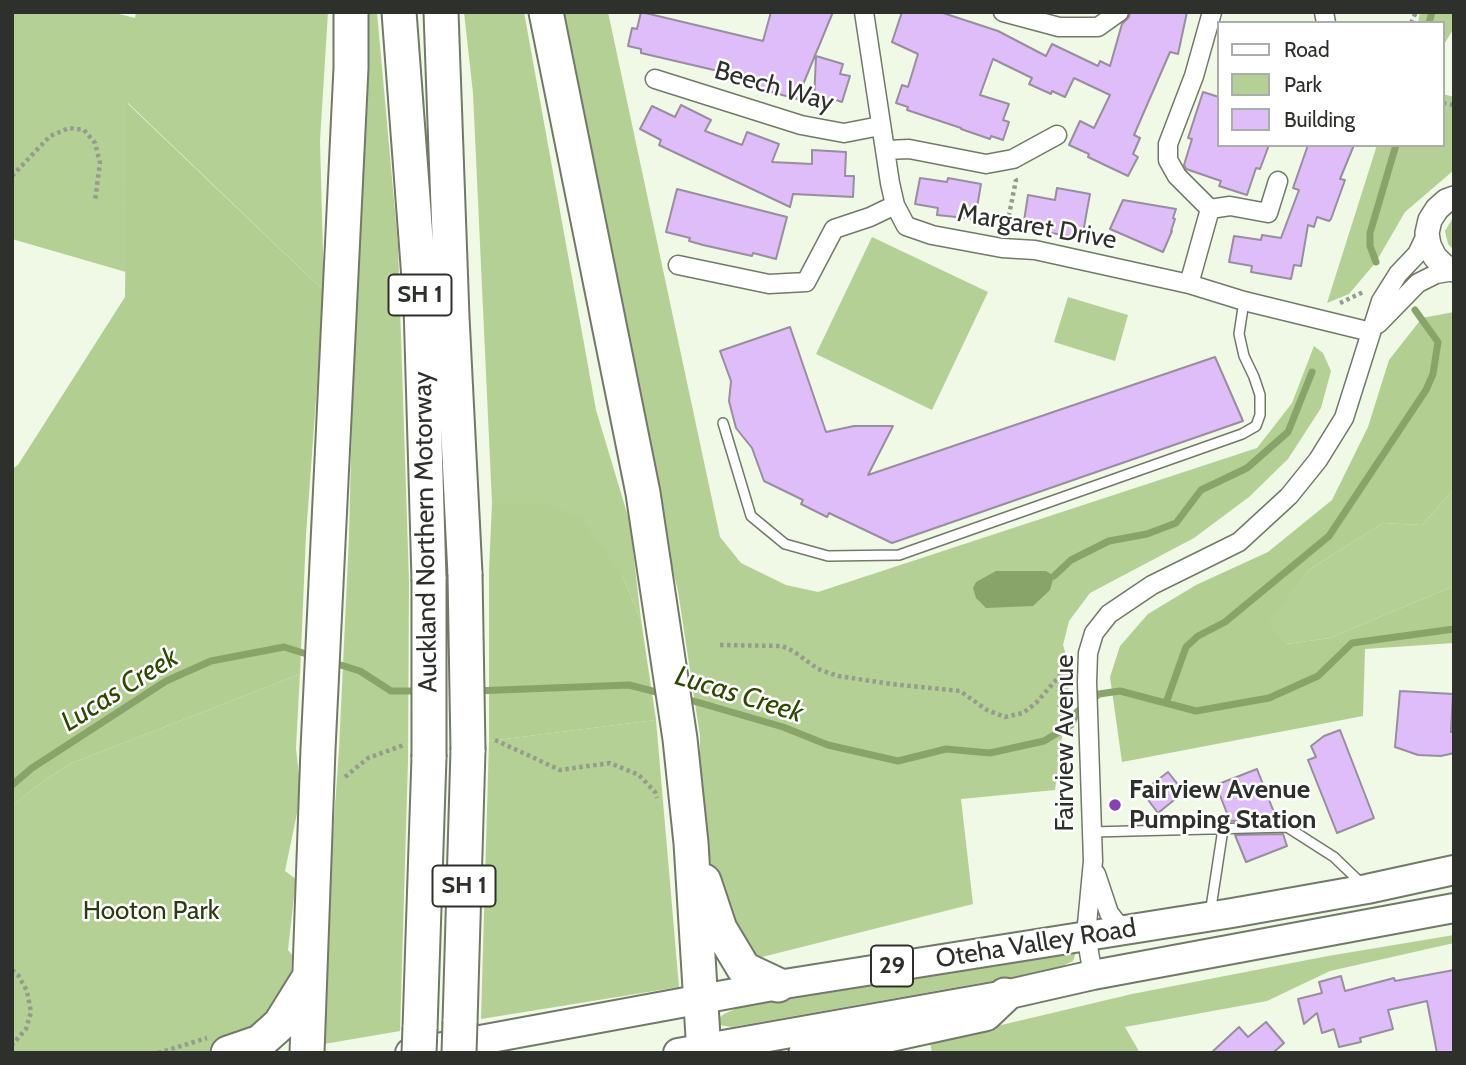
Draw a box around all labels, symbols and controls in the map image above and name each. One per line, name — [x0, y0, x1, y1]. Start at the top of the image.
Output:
legend — [1218, 21, 1445, 147]
text: Road — [1284, 37, 1330, 62]
street label: Beech Way — [711, 55, 837, 119]
text: Park — [1284, 72, 1322, 97]
text: Building — [1284, 107, 1355, 132]
street label: Margaret Drive — [955, 198, 1119, 256]
road number: SH 1 — [388, 274, 452, 316]
street label: Auckland Northern Motorway — [408, 371, 444, 693]
water label: Lucas Creek — [55, 641, 185, 739]
street label: Fairview Avenue — [1049, 654, 1081, 832]
water label: Lucas Creek — [671, 660, 807, 730]
place label: Fairview Avenue Pumping Station — [1129, 774, 1316, 836]
marker: Fairview Avenue Pumping Station — [1107, 797, 1123, 813]
road number: SH 1 — [433, 866, 496, 906]
park label: Hooton Park — [83, 895, 219, 927]
street label: Oteha Valley Road — [934, 913, 1138, 975]
road number: 29 — [871, 946, 913, 986]

